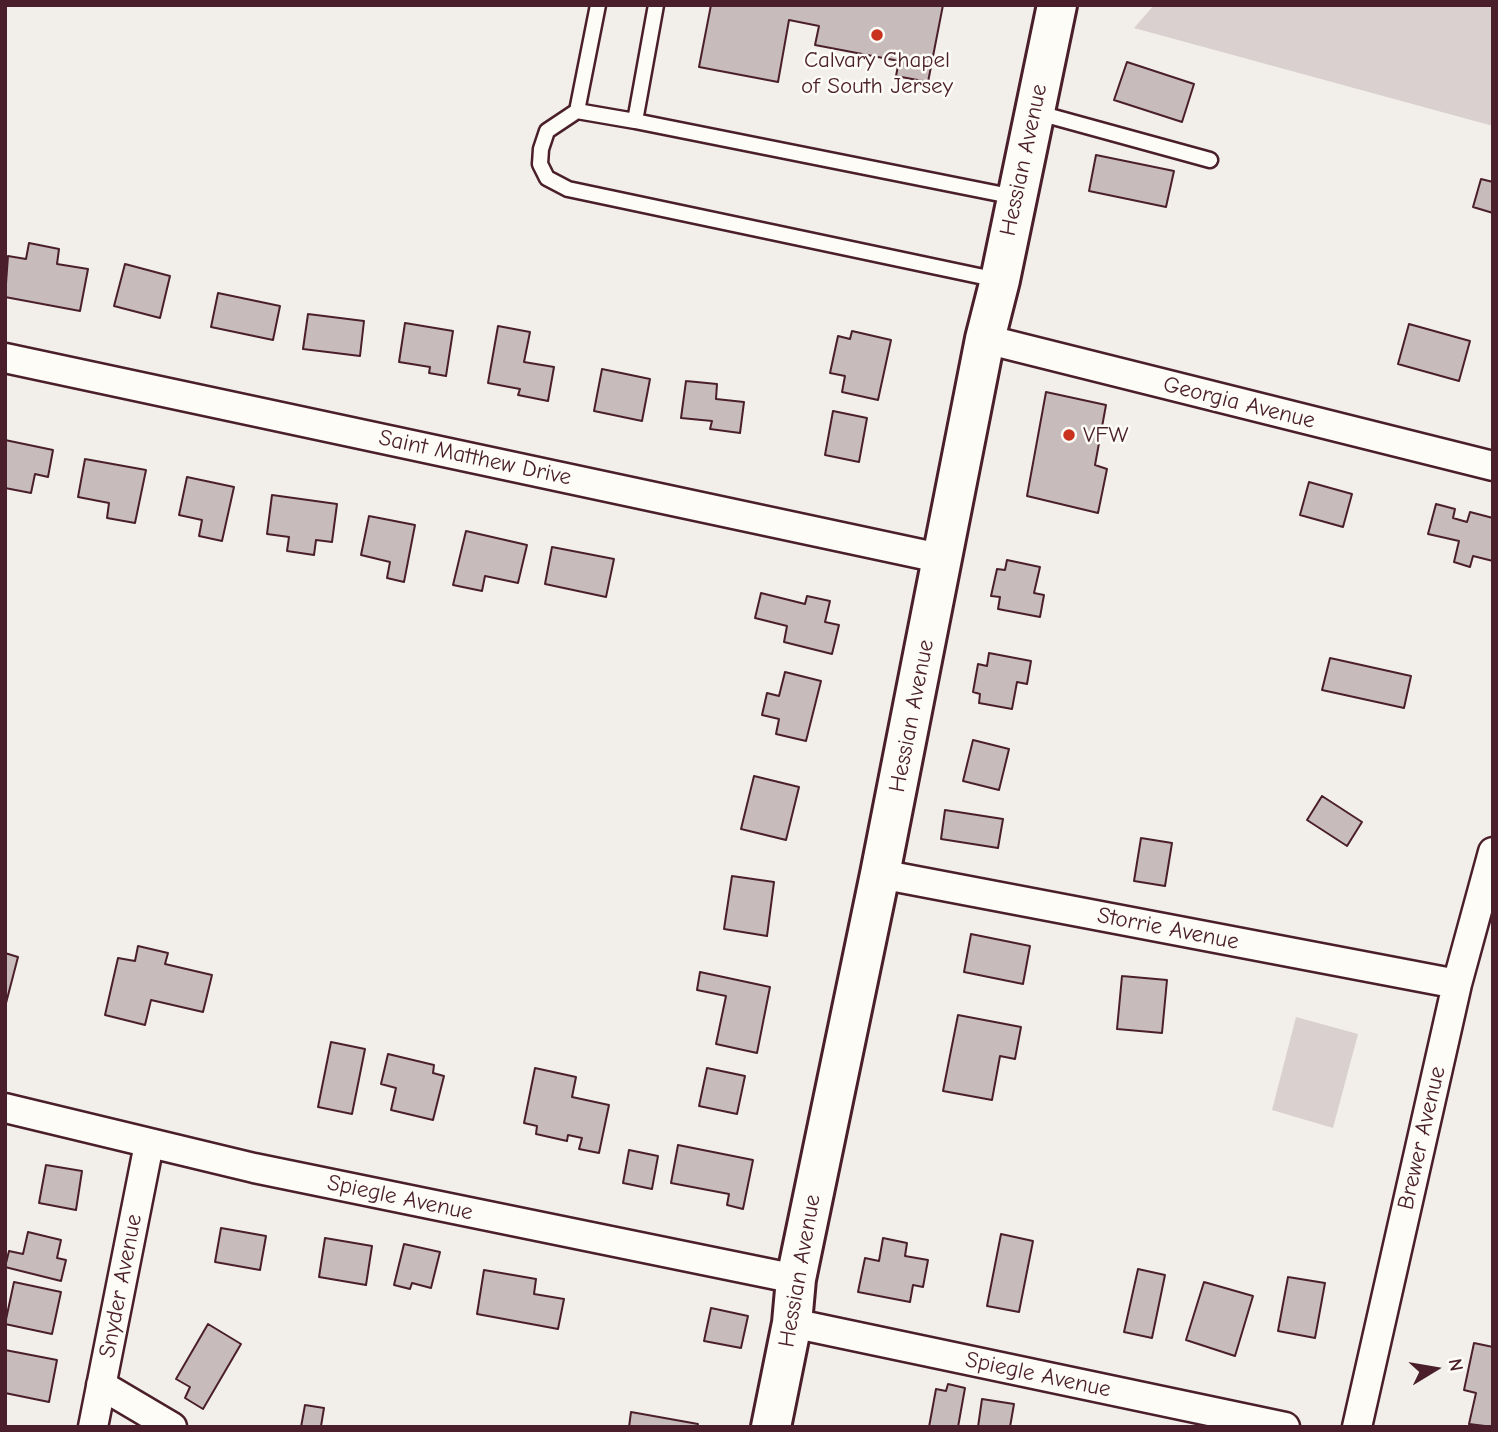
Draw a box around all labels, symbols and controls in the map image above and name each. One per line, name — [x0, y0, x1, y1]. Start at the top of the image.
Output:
marker: Calvary Chapel of South Jersey — [869, 27, 885, 43]
place label: Calvary Chapel of South Jersey — [801, 46, 953, 100]
street label: Hessian Avenue — [994, 81, 1054, 239]
street label: Georgia Avenue — [1160, 371, 1318, 435]
place label: VFW — [1083, 421, 1129, 449]
street label: Saint Matthew Drive — [376, 424, 574, 492]
marker: VFW — [1061, 427, 1077, 443]
street label: Hessian Avenue — [884, 637, 940, 795]
street label: Storrie Avenue — [1095, 902, 1241, 956]
street label: Brewer Avenue — [1392, 1064, 1452, 1212]
street label: Spiegle Avenue — [325, 1169, 475, 1227]
street label: Hessian Avenue — [773, 1192, 827, 1350]
street label: Snyder Avenue — [94, 1212, 148, 1360]
north arrow — [1400, 1334, 1470, 1404]
street label: Spiegle Avenue — [963, 1346, 1113, 1404]
text: N — [1444, 1357, 1468, 1373]

